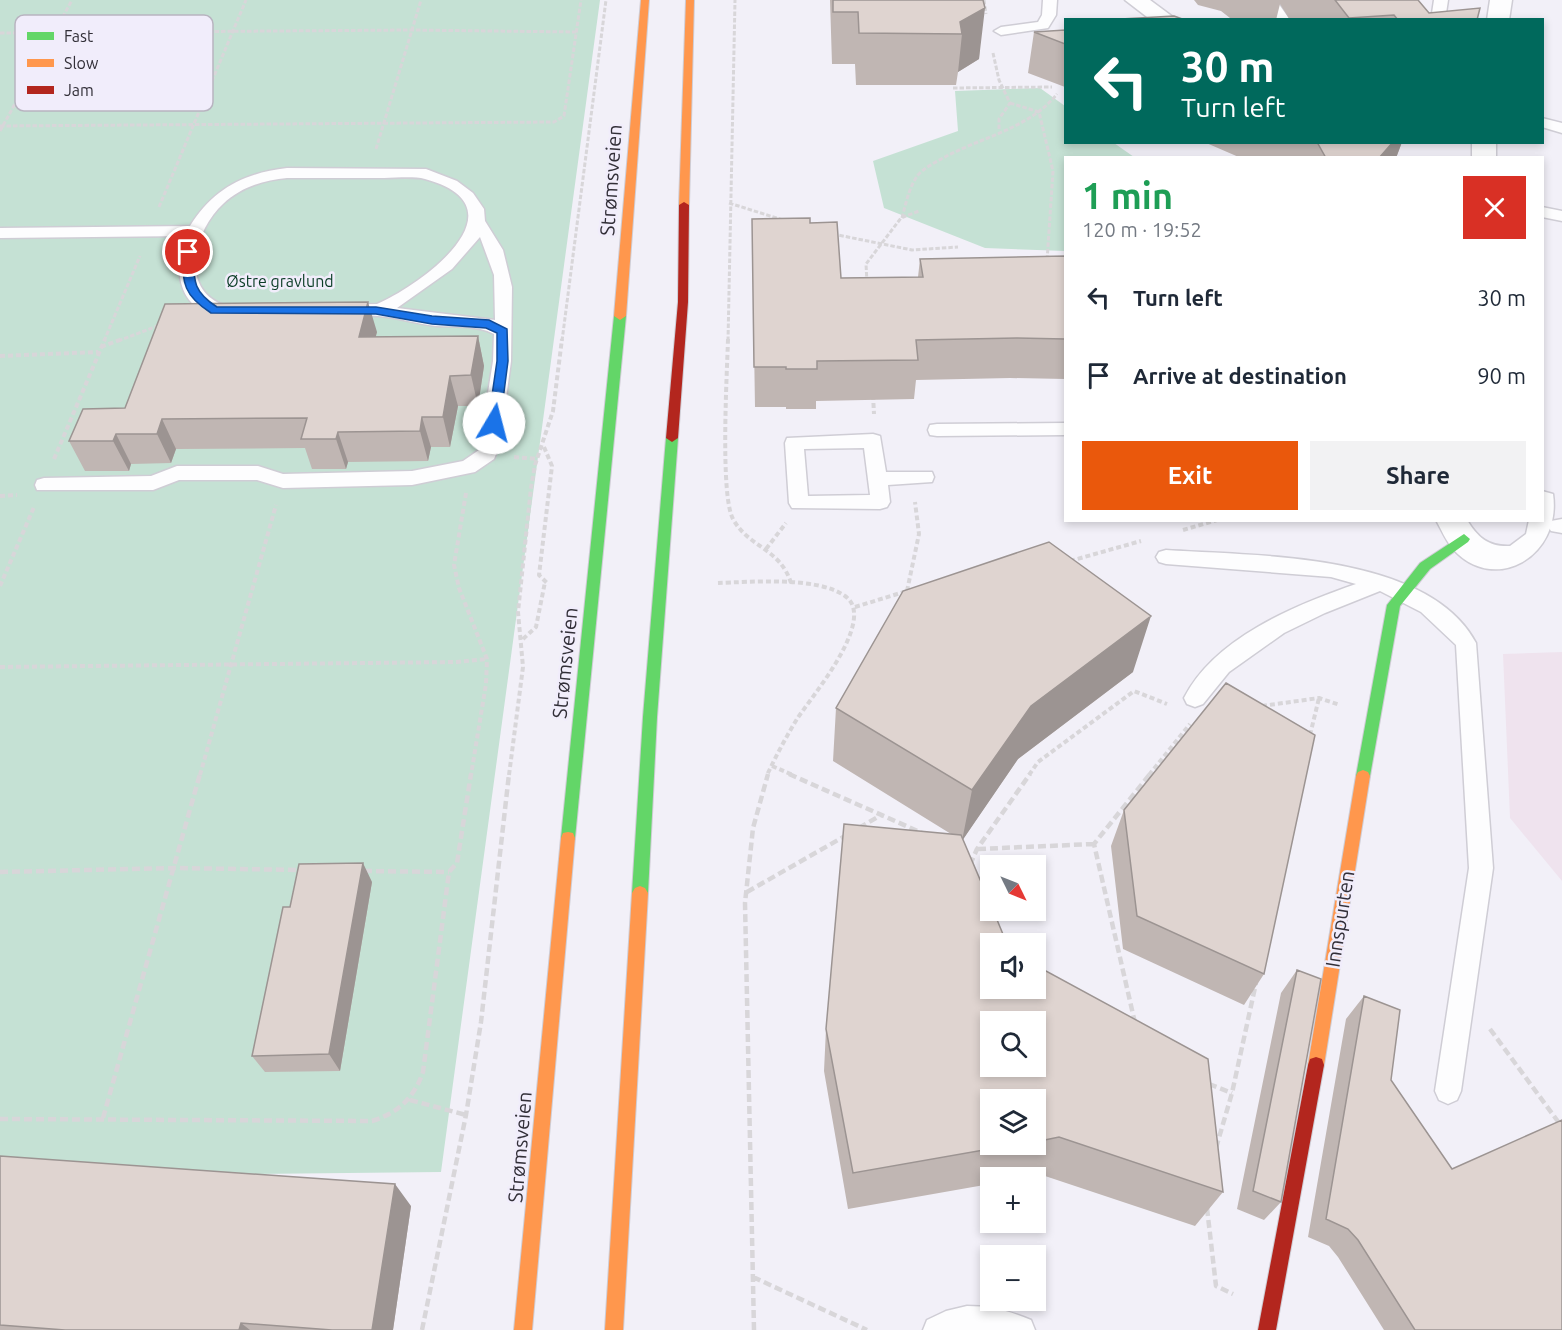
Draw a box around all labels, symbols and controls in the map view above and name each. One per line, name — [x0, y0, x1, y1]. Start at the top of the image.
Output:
legend — [15, 15, 213, 111]
text: Fast — [64, 27, 94, 45]
icon: left — [1082, 42, 1160, 120]
text: 30 m — [1181, 43, 1275, 90]
text: Slow — [64, 54, 99, 72]
text: Jam — [64, 81, 94, 99]
text: Turn left — [1181, 92, 1285, 122]
street label: Strømsveien — [595, 123, 626, 236]
text: 1 min — [1082, 175, 1173, 216]
button: close — [1463, 176, 1526, 239]
text: 120 m · 19:52 — [1082, 218, 1202, 241]
pin — [162, 226, 213, 277]
icon: arrive — [171, 235, 204, 268]
park label: Østre gravlund — [226, 272, 334, 290]
icon: left — [1082, 281, 1115, 314]
text: Turn left — [1133, 285, 1223, 310]
text: 30 m — [1477, 285, 1526, 310]
icon: arrive — [1082, 359, 1115, 392]
text: Arrive at destination — [1133, 363, 1347, 388]
text: 90 m — [1477, 363, 1526, 388]
position arrow — [462, 391, 526, 455]
button: Exit — [1082, 441, 1298, 510]
button: Share — [1310, 441, 1526, 510]
street label: Strømsveien — [547, 606, 582, 720]
north arrow — [980, 855, 1046, 921]
map controls — [980, 855, 1046, 1311]
street label: Innspurten — [1321, 869, 1359, 969]
button: sound — [980, 933, 1046, 999]
button: search — [980, 1011, 1046, 1077]
button: layers — [980, 1089, 1046, 1155]
street label: Strømsveien — [503, 1090, 536, 1204]
button: + — [980, 1167, 1046, 1233]
button: − — [980, 1245, 1046, 1311]

